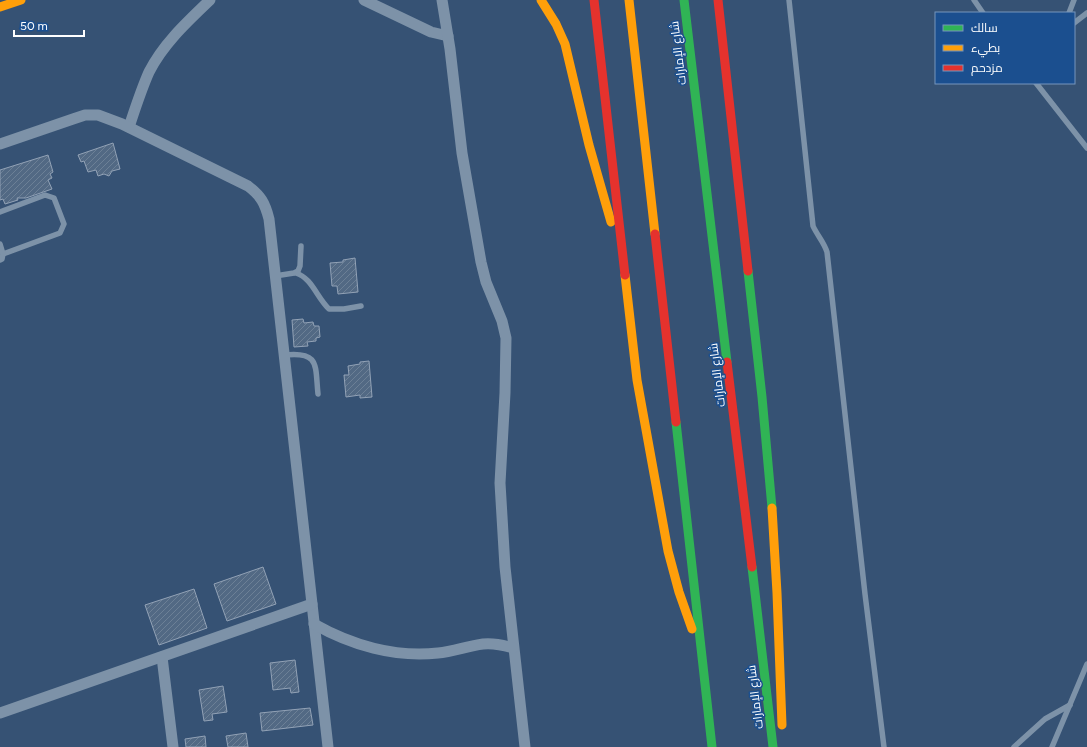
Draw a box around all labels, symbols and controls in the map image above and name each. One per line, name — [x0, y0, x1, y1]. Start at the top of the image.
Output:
scale bar — [14, 12, 84, 38]
legend — [935, 12, 1075, 84]
text: 50 m — [20, 19, 48, 33]
street label: شارع الإمارات — [667, 20, 690, 86]
text: سالك — [971, 21, 998, 35]
text: بطيء — [971, 41, 1000, 58]
text: مزدحم — [971, 61, 1003, 76]
street label: شارع الإمارات — [706, 342, 729, 408]
street label: شارع الإمارات — [744, 664, 767, 730]

